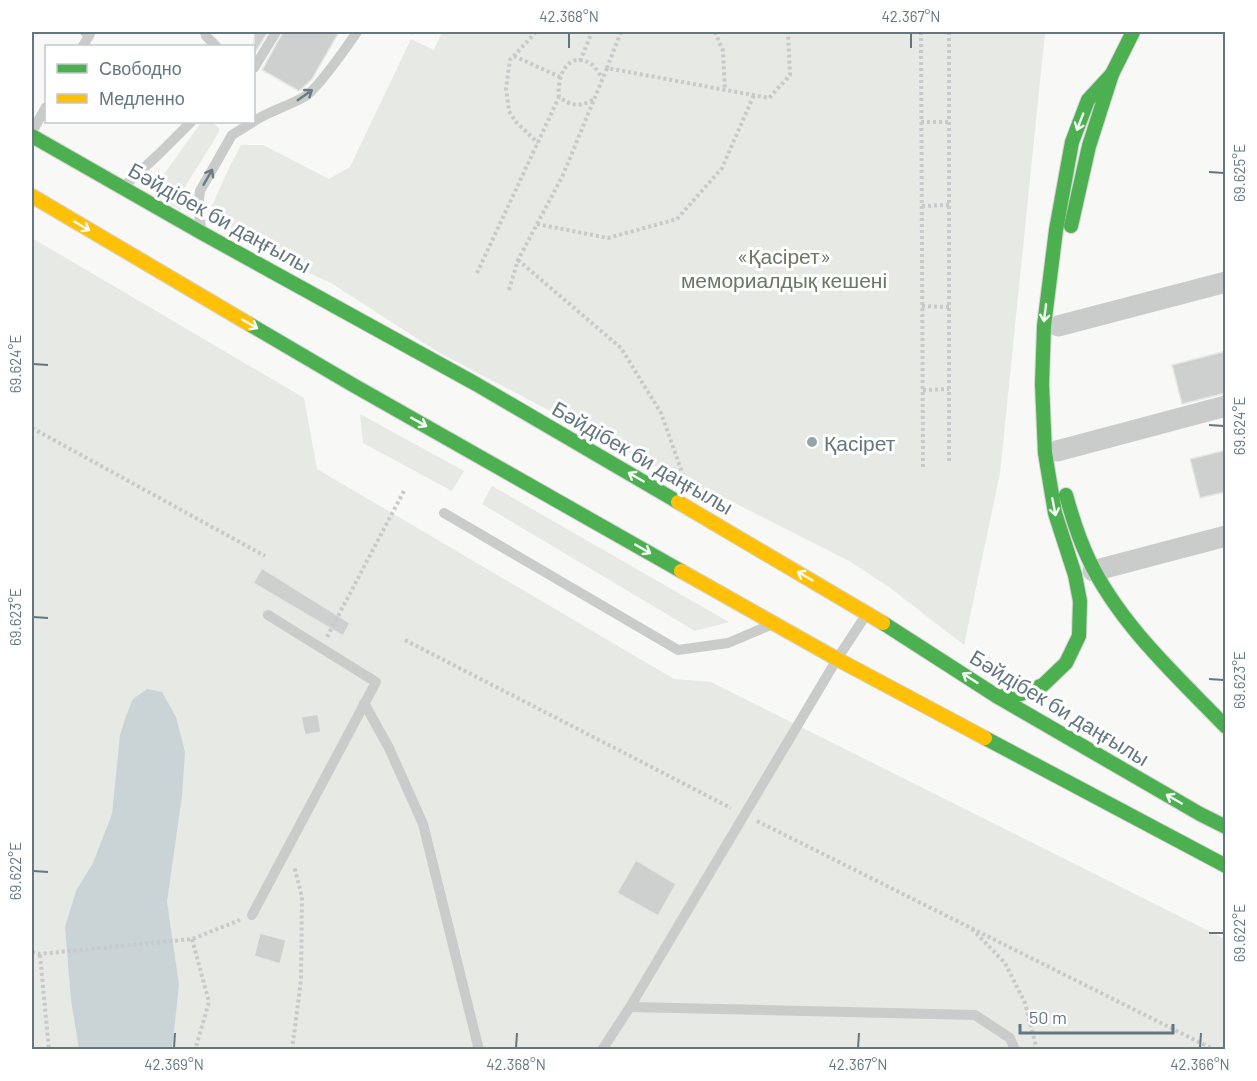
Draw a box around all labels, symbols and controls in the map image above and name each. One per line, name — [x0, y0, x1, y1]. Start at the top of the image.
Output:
text: 42.368°N — [539, 7, 599, 25]
text: 42.367°N — [882, 7, 940, 25]
legend — [45, 45, 255, 123]
text: Свободно — [99, 57, 182, 79]
text: Медленно — [99, 87, 185, 109]
one-way arrow — [296, 88, 313, 101]
one-way arrow — [1073, 112, 1084, 131]
text: 69.625°E — [1230, 144, 1248, 202]
street label: Бәйдібек би даңғылы — [124, 156, 316, 278]
one-way arrow — [202, 169, 214, 186]
one-way arrow — [73, 220, 90, 232]
park label: «Қасірет» мемориалдық кешені — [681, 243, 887, 292]
one-way arrow — [1040, 303, 1051, 323]
one-way arrow — [241, 319, 258, 331]
text: 69.624°E — [6, 335, 24, 393]
street label: Бәйдібек би даңғылы — [548, 395, 738, 519]
text: 69.624°E — [1230, 397, 1248, 455]
one-way arrow — [410, 416, 427, 428]
place label: Қасірет — [824, 430, 896, 455]
marker: Қасірет — [805, 435, 819, 449]
one-way arrow — [628, 471, 645, 483]
one-way arrow — [1049, 497, 1060, 517]
one-way arrow — [634, 544, 652, 555]
one-way arrow — [796, 569, 813, 581]
text: 69.623°E — [6, 588, 24, 646]
street label: Бәйдібек би даңғылы — [966, 644, 1154, 770]
text: 69.623°E — [1230, 651, 1248, 709]
one-way arrow — [962, 672, 979, 684]
one-way arrow — [1166, 793, 1183, 805]
text: 69.622°E — [6, 842, 24, 900]
text: 69.622°E — [1230, 904, 1248, 962]
scale bar — [1020, 997, 1173, 1035]
text: 50 m — [1029, 1006, 1067, 1028]
text: 42.369°N — [144, 1055, 204, 1073]
text: 42.368°N — [486, 1055, 546, 1073]
text: 42.367°N — [829, 1055, 887, 1073]
text: 42.366°N — [1170, 1055, 1230, 1073]

